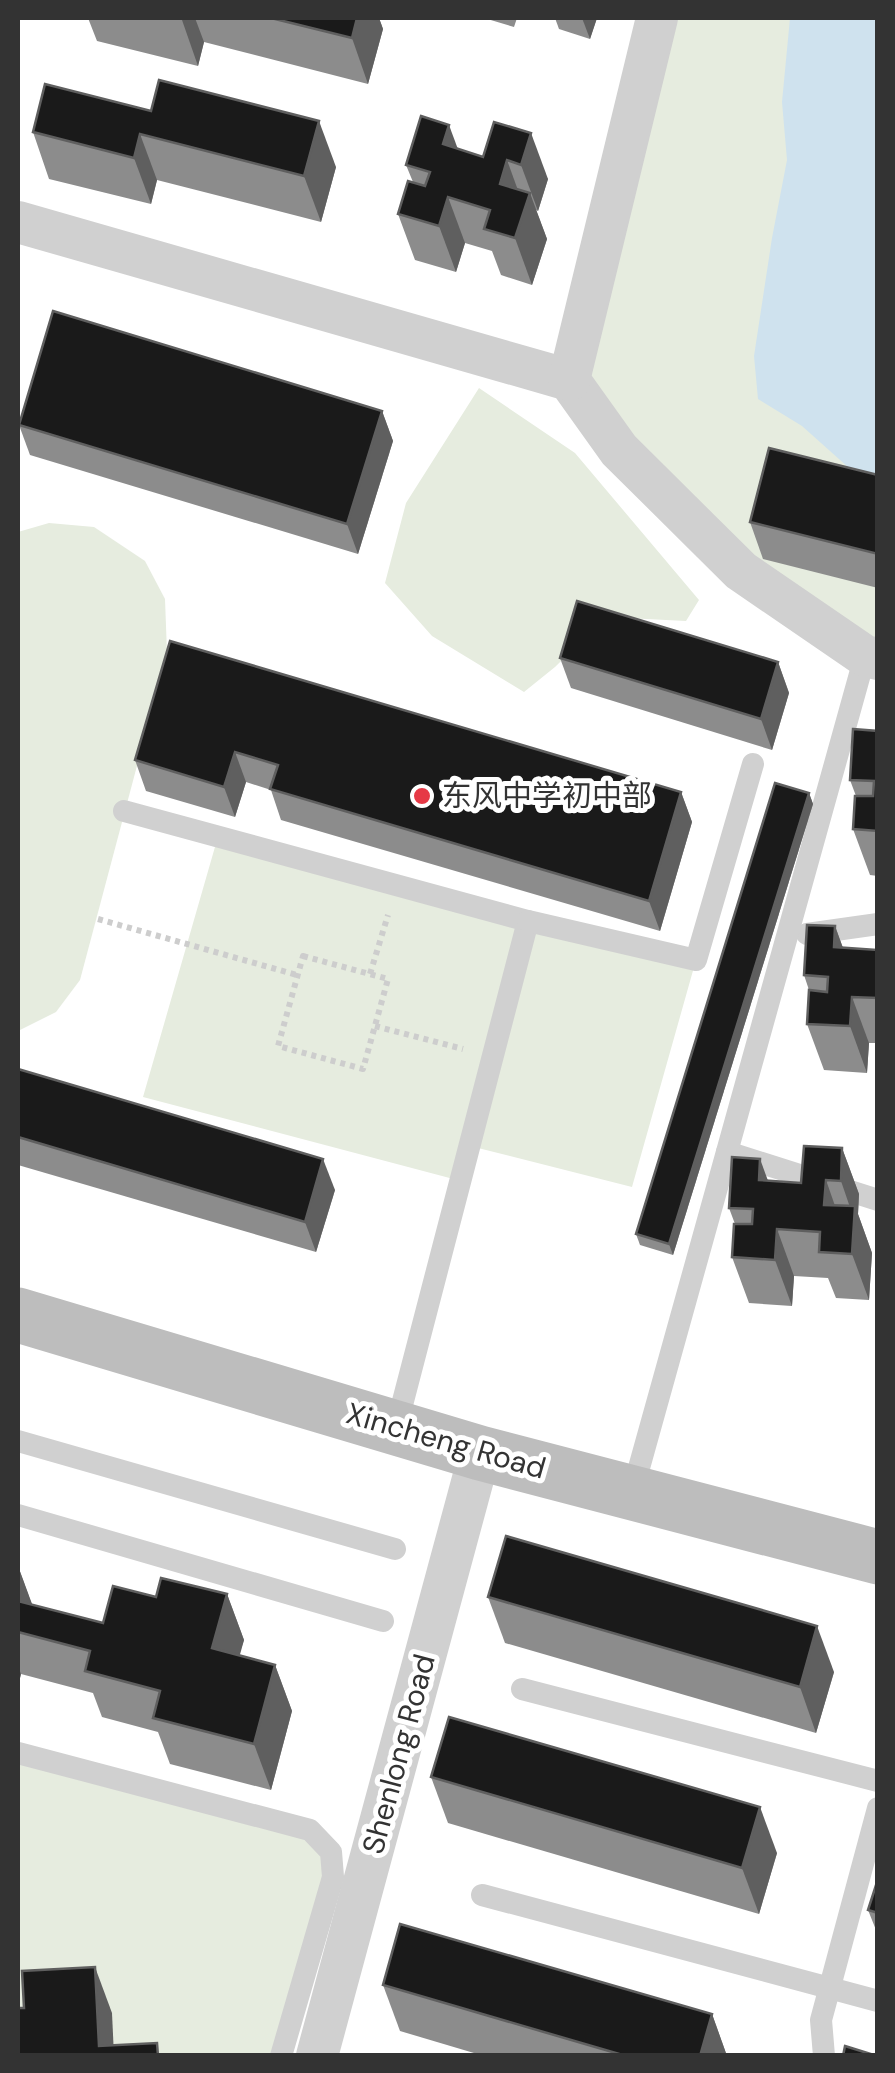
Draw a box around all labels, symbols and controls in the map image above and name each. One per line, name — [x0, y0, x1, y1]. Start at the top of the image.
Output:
place label: 东风中学初中部 — [442, 776, 652, 815]
marker: 东风中学初中部 — [411, 785, 433, 807]
street label: Xincheng Road — [342, 1393, 550, 1488]
street label: Shenlong Road — [353, 1650, 444, 1858]

